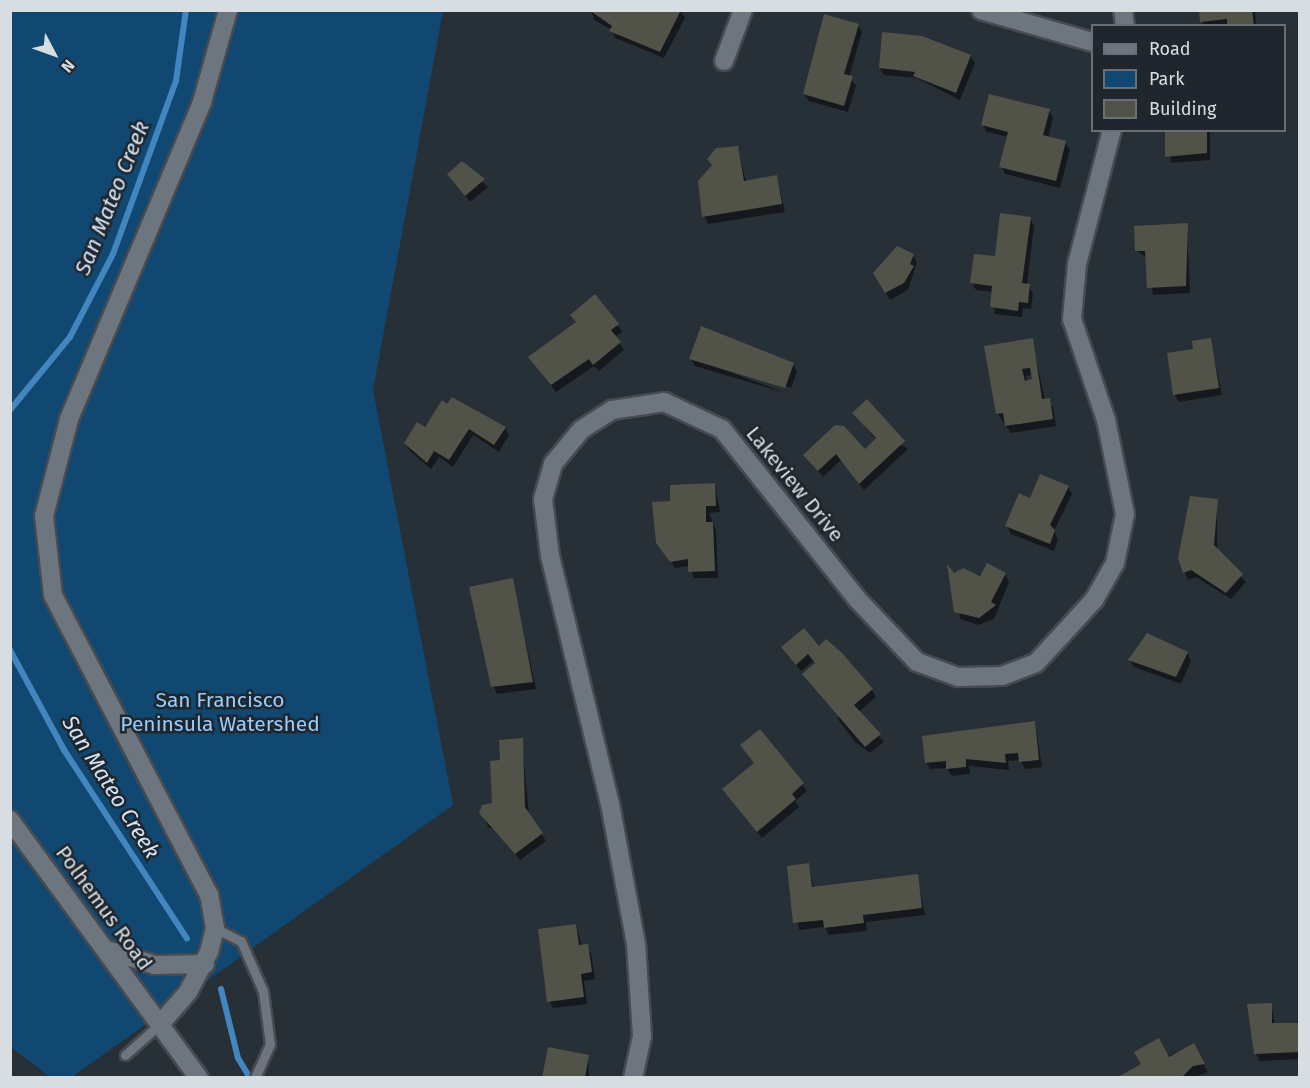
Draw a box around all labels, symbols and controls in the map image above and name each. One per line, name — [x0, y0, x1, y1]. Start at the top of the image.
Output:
north arrow — [24, 24, 84, 84]
legend — [1091, 24, 1286, 132]
text: Road — [1149, 38, 1191, 60]
text: N — [57, 56, 79, 76]
text: Park — [1149, 68, 1184, 90]
text: Building — [1149, 98, 1216, 120]
water label: San Mateo Creek — [69, 117, 155, 279]
street label: Lakeview Drive — [741, 421, 849, 547]
park label: San Francisco Peninsula Watershed — [120, 687, 320, 737]
water label: San Mateo Creek — [56, 711, 166, 863]
street label: Polhemus Road — [50, 841, 158, 975]

